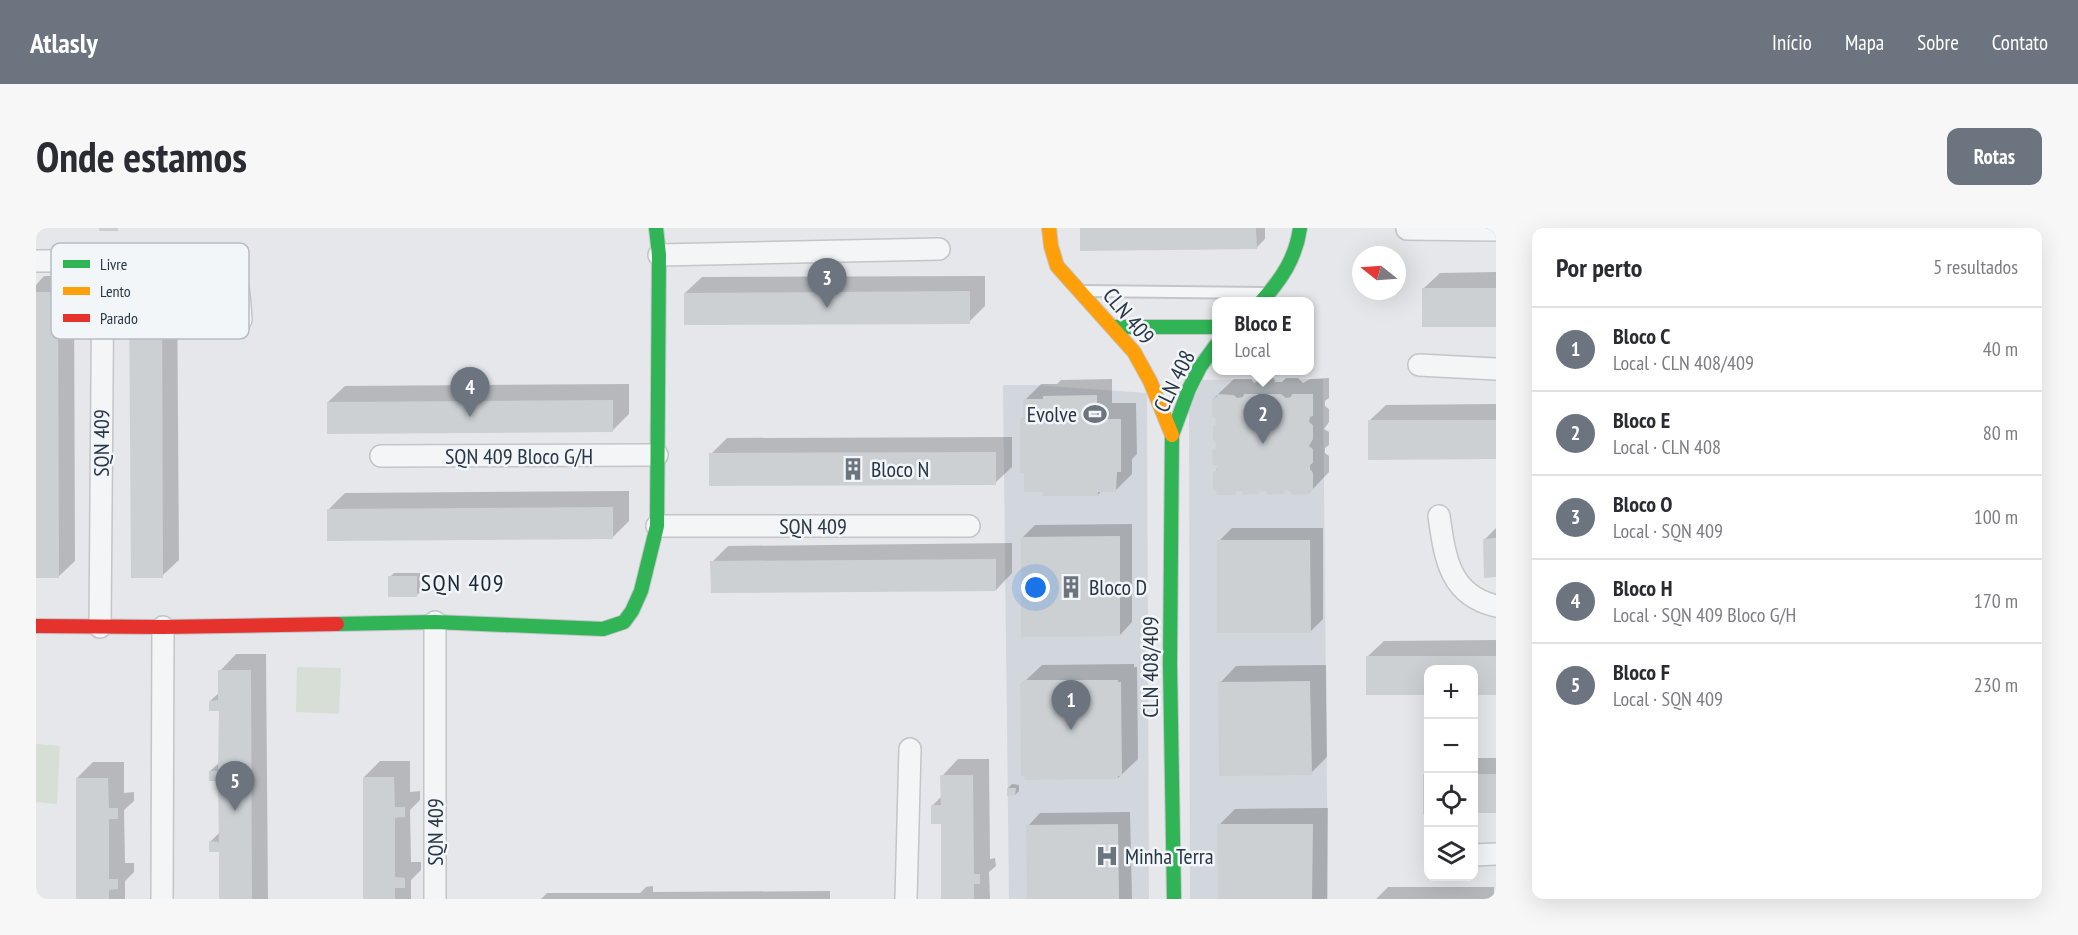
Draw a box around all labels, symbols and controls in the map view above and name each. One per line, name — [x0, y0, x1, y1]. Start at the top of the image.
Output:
text: Atlasly — [30, 24, 98, 61]
text: Início — [1772, 29, 1812, 56]
text: Mapa — [1845, 29, 1884, 56]
text: Sobre — [1917, 29, 1959, 56]
text: Contato — [1992, 29, 2048, 56]
button: Rotas — [1947, 128, 2042, 185]
text: Onde estamos — [36, 129, 247, 184]
legend — [51, 243, 249, 339]
north arrow — [1352, 246, 1406, 300]
text: Por perto — [1556, 251, 1642, 284]
text: Livre — [100, 254, 127, 274]
text: 5 resultados — [1933, 254, 2018, 280]
pin: 3 — [808, 259, 846, 308]
text: Lento — [100, 281, 131, 301]
street label: CLN 409 — [1097, 282, 1161, 350]
popup — [1212, 297, 1314, 375]
text: Parado — [100, 308, 138, 328]
text: Bloco E — [1234, 309, 1292, 337]
text: Bloco C — [1613, 322, 1670, 350]
text: 1 — [1571, 336, 1580, 362]
text: 40 m — [1983, 336, 2018, 362]
text: Local — [1234, 337, 1270, 363]
street label: CLN 408 — [1147, 345, 1201, 417]
text: Local · CLN 408/409 — [1613, 350, 1754, 376]
pin: 4 — [450, 368, 490, 417]
pin: 2 — [1244, 394, 1282, 444]
place label: Evolve — [1027, 400, 1077, 428]
sports icon: Evolve — [1082, 401, 1108, 427]
text: Bloco E — [1613, 406, 1670, 434]
street label: SQN 409 — [87, 409, 115, 477]
text: 2 — [1571, 420, 1580, 446]
text: 80 m — [1983, 420, 2018, 446]
text: Local · CLN 408 — [1613, 434, 1721, 460]
street label: SQN 409 Bloco G/H — [445, 442, 593, 470]
place label: Bloco N — [871, 455, 929, 483]
building icon: Bloco N — [840, 456, 866, 482]
text: Bloco O — [1613, 490, 1673, 518]
text: 3 — [1571, 504, 1580, 530]
text: 100 m — [1974, 504, 2018, 530]
street label: SQN 409 — [779, 512, 847, 540]
text: Local · SQN 409 — [1613, 518, 1723, 544]
district label: SQN 409 — [421, 567, 505, 598]
your location — [1021, 573, 1050, 602]
place label: Bloco D — [1089, 573, 1147, 601]
building icon: Bloco D — [1058, 574, 1084, 600]
text: Bloco H — [1613, 574, 1672, 602]
text: 4 — [1571, 588, 1580, 614]
text: 170 m — [1974, 588, 2018, 614]
text: Local · SQN 409 Bloco G/H — [1613, 602, 1796, 628]
street label: CLN 408/409 — [1136, 616, 1164, 718]
text: Bloco F — [1613, 658, 1670, 686]
map controls — [1424, 665, 1478, 881]
button: + — [1424, 665, 1478, 719]
text: 5 — [1571, 672, 1580, 698]
text: 230 m — [1974, 672, 2018, 698]
pin: 1 — [1052, 680, 1090, 730]
text: Local · SQN 409 — [1613, 686, 1723, 712]
button: − — [1424, 719, 1478, 773]
pin: 5 — [216, 762, 254, 811]
button: locate — [1424, 773, 1478, 827]
street label: SQN 409 — [421, 798, 449, 866]
button: layers — [1424, 827, 1478, 881]
place label: Minha Terra — [1125, 842, 1214, 870]
hospital icon: Minha Terra — [1094, 843, 1120, 869]

